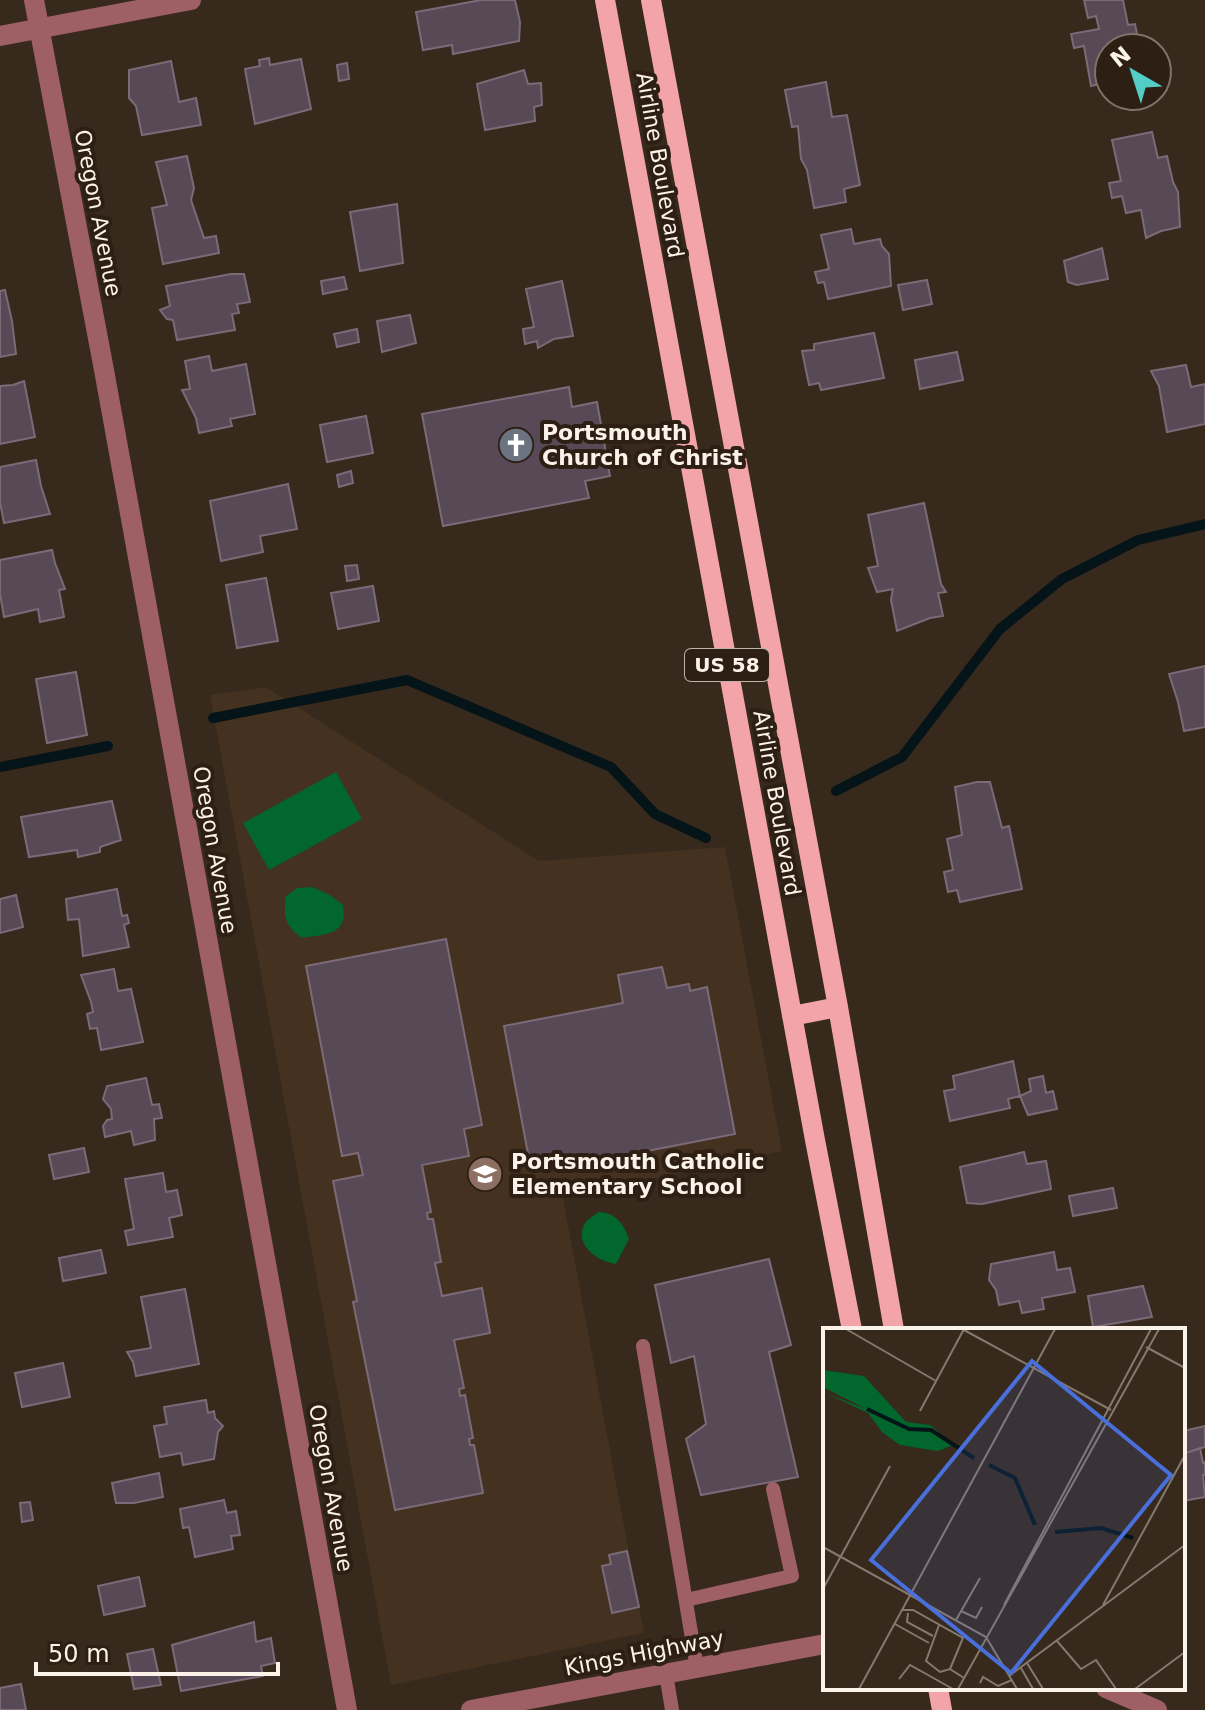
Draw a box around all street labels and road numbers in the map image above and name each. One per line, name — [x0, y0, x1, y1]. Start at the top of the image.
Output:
street label: Airline Boulevard — [631, 70, 689, 260]
street label: Oregon Avenue — [70, 127, 126, 299]
road number: US 58 — [685, 649, 769, 681]
street label: Airline Boulevard — [748, 708, 806, 898]
street label: Oregon Avenue — [188, 764, 242, 936]
street label: Oregon Avenue — [304, 1402, 358, 1574]
street label: Kings Highway — [562, 1625, 726, 1681]

